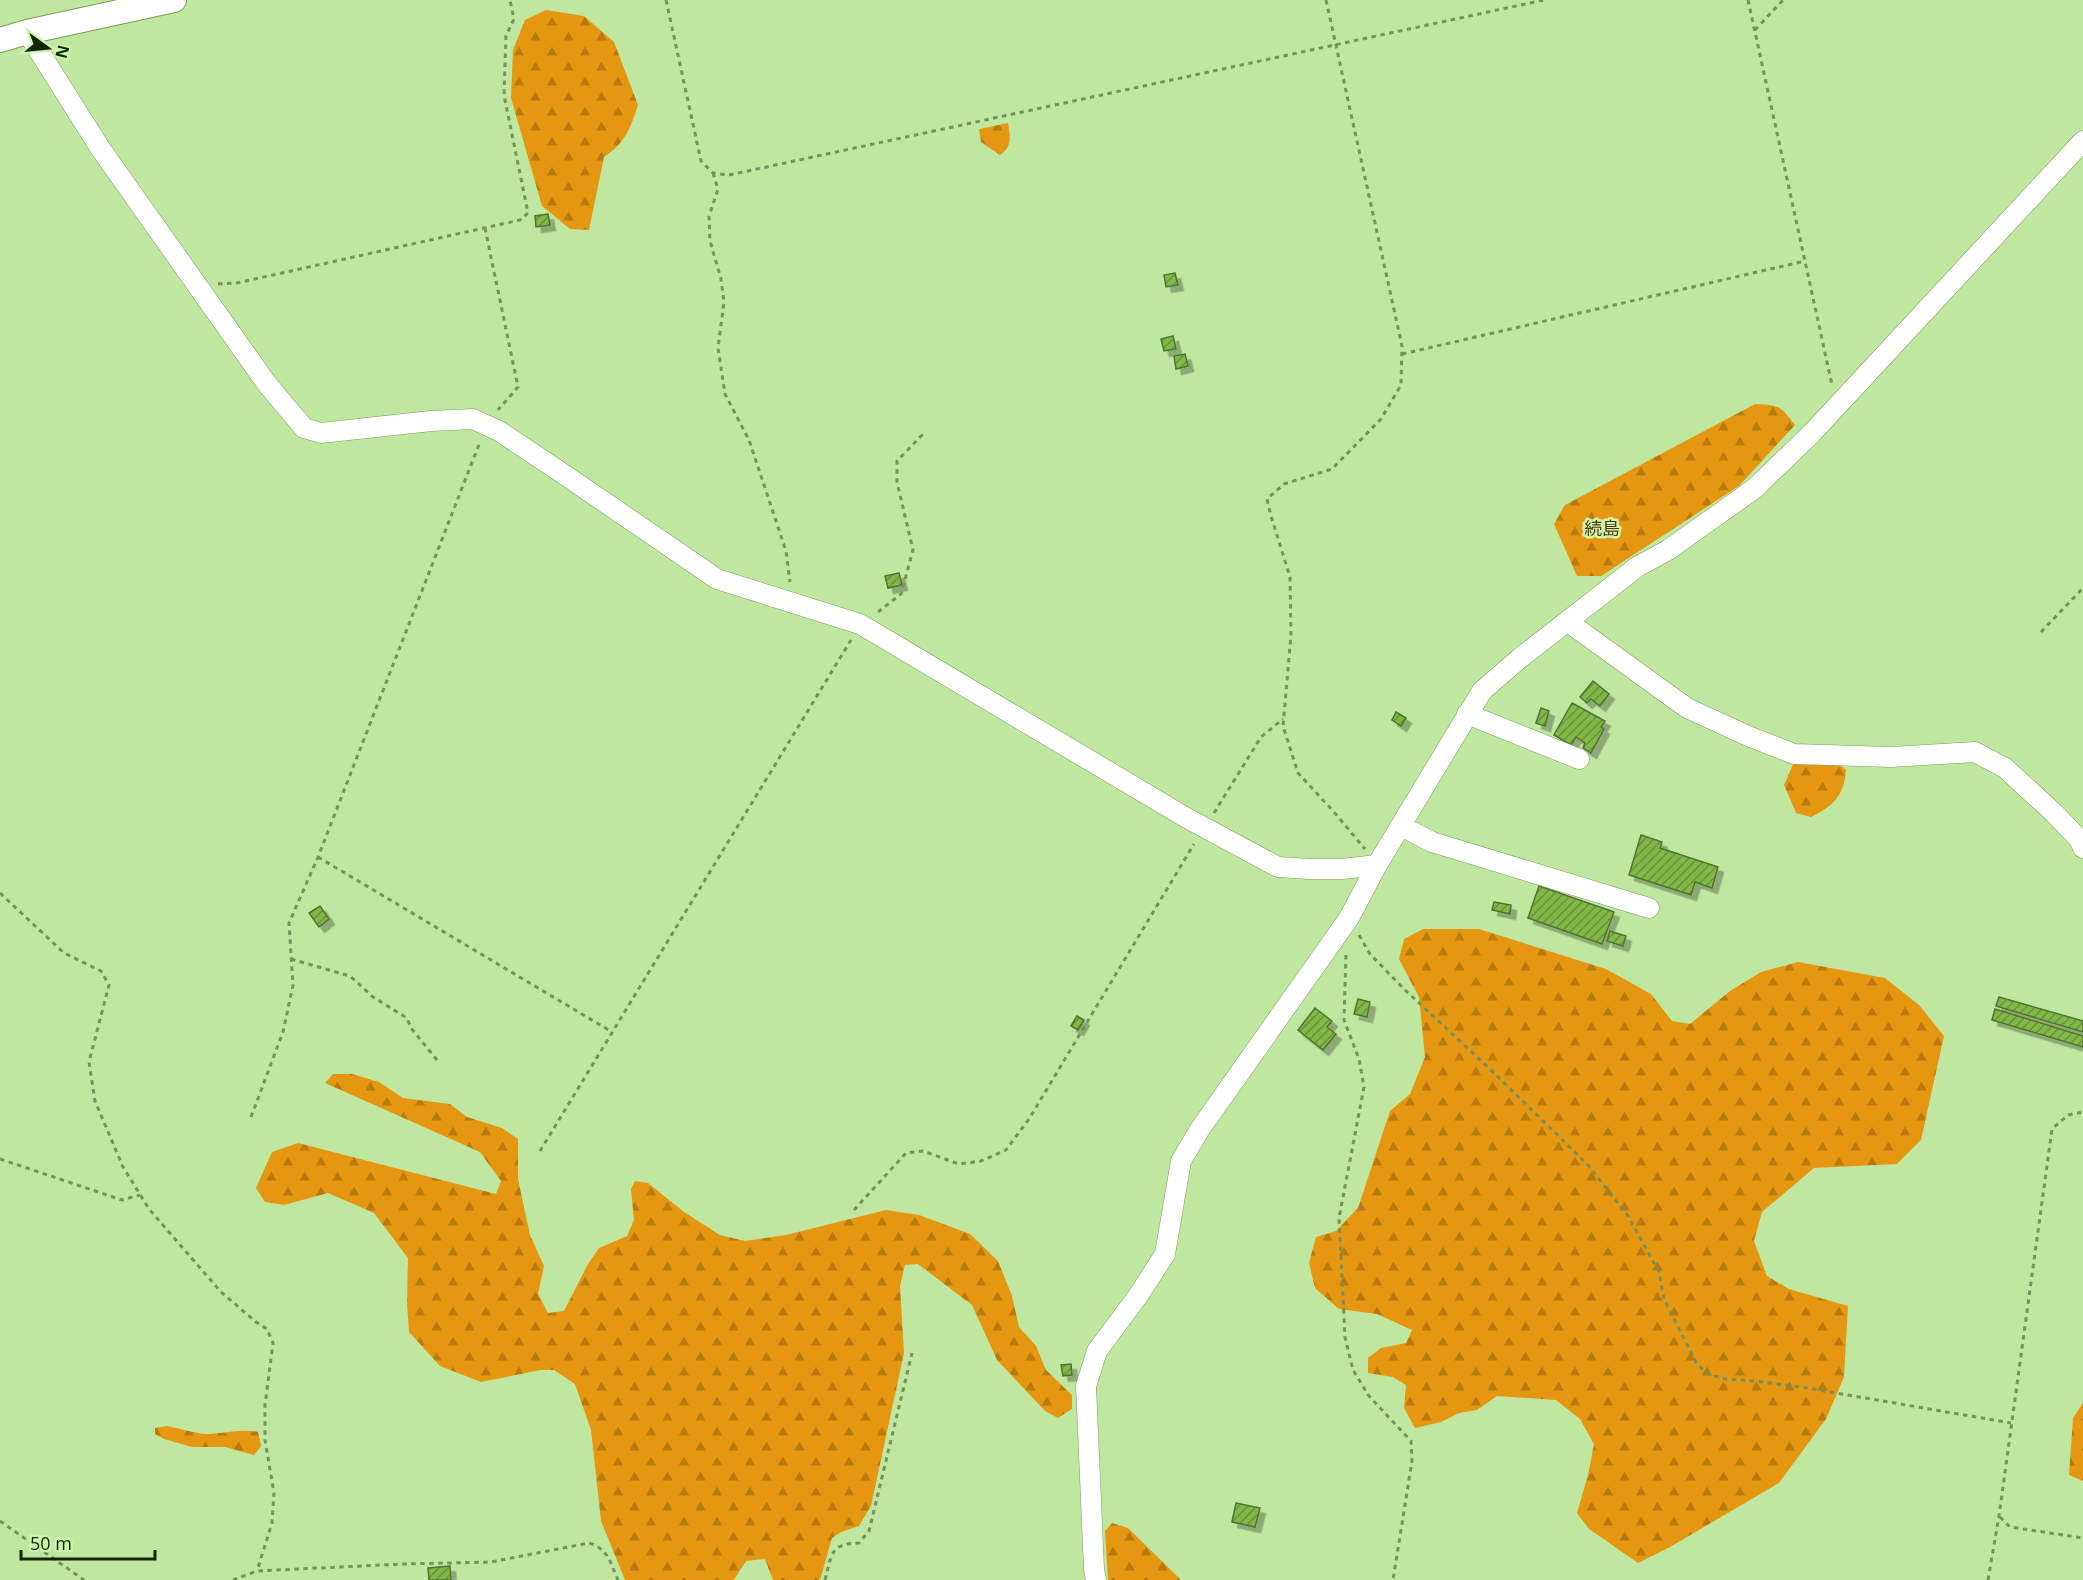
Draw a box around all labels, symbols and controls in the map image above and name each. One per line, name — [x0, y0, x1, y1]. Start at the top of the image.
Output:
north arrow — [18, 18, 78, 78]
text: N — [50, 43, 75, 61]
park label: 続島 — [1584, 516, 1620, 540]
scale bar — [21, 1523, 154, 1561]
text: 50 m — [30, 1531, 72, 1555]

